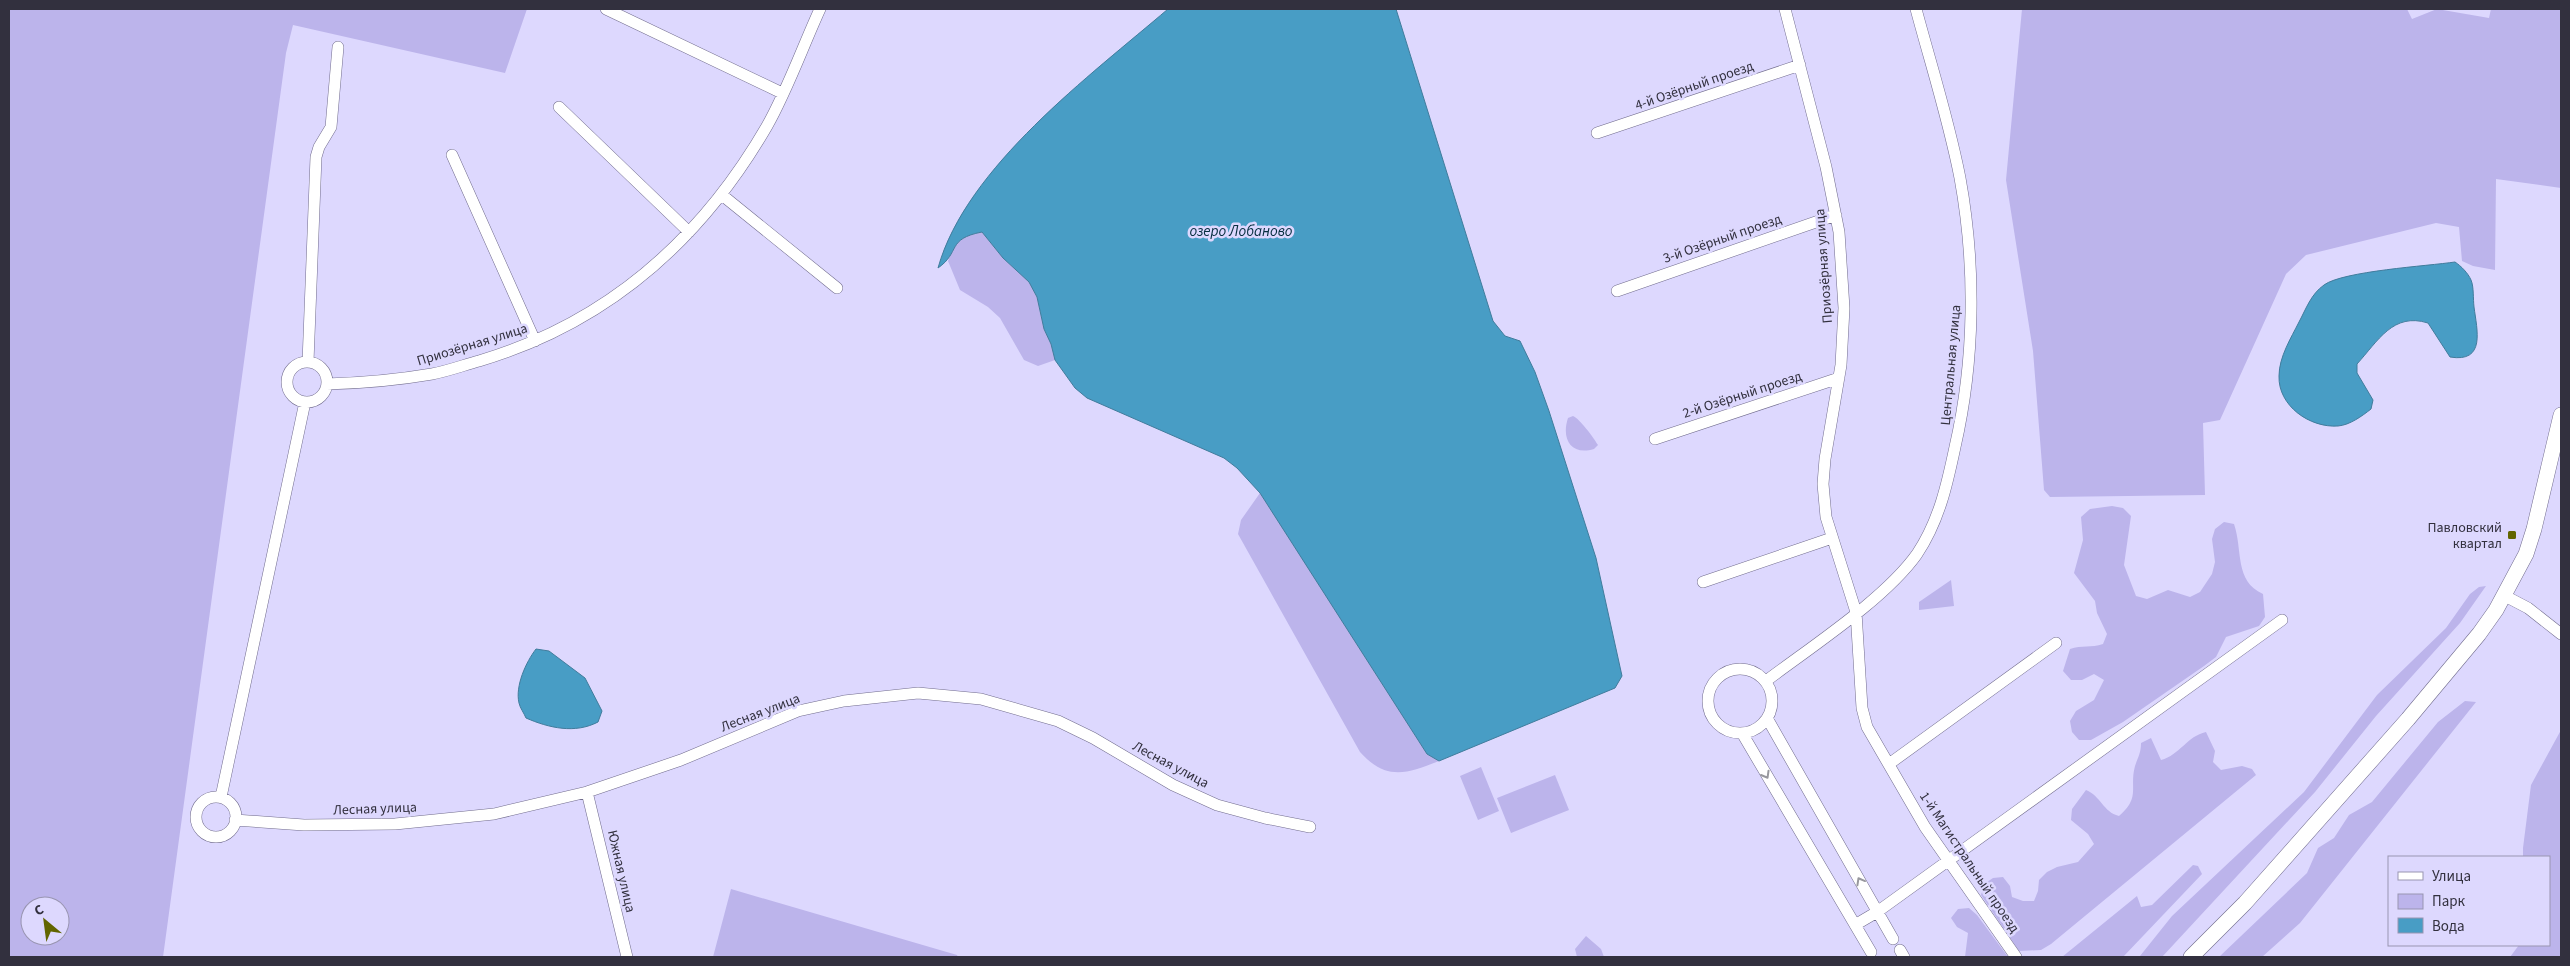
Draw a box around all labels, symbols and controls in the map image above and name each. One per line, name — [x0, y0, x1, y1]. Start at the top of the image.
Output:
street label: 4-й Озёрный проезд — [1632, 56, 1757, 116]
street label: Приозёрная улица — [1810, 208, 1838, 324]
street label: 3-й Озёрный проезд — [1660, 209, 1785, 269]
water label: озеро Лобаново — [1190, 221, 1293, 242]
street label: Центральная улица — [1936, 304, 1966, 426]
street label: Приозёрная улица — [414, 319, 530, 371]
street label: 2-й Озёрный проезд — [1680, 366, 1805, 424]
place label: Павловский квартал — [2428, 518, 2502, 554]
marker: Павловский квартал — [2506, 529, 2518, 541]
street label: Лесная улица — [718, 689, 803, 737]
street label: Лесная улица — [1129, 736, 1212, 793]
one-way arrow — [1760, 770, 1770, 779]
street label: 1-й Магистральный проезд — [1914, 788, 2024, 938]
street label: Лесная улица — [333, 798, 417, 820]
street label: Южная улица — [602, 828, 640, 914]
legend — [2388, 856, 2550, 946]
text: Улица — [2432, 866, 2471, 887]
one-way arrow — [1856, 878, 1866, 887]
text: Парк — [2432, 891, 2466, 912]
north arrow — [20, 896, 70, 946]
text: С — [31, 900, 48, 921]
text: Вода — [2432, 916, 2465, 937]

